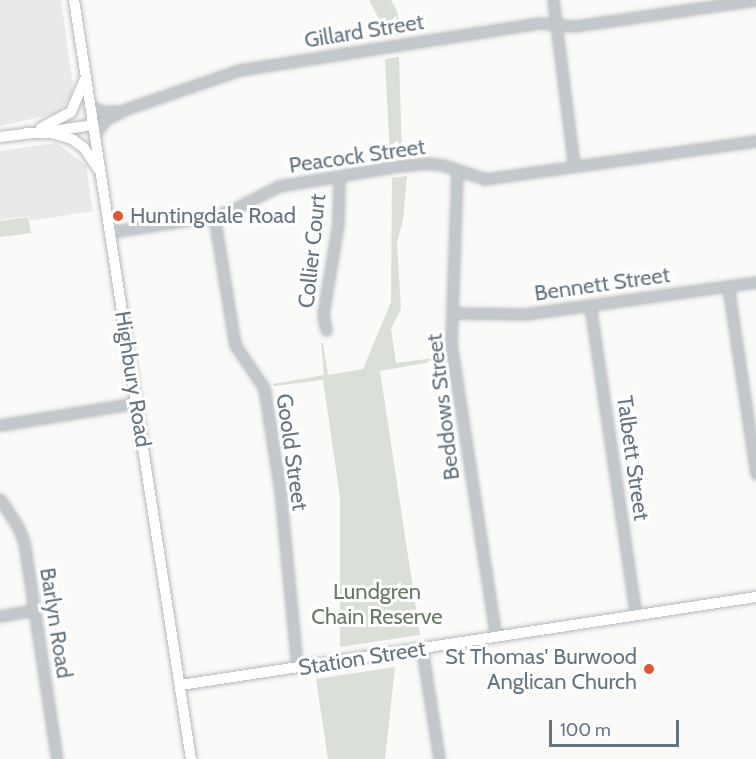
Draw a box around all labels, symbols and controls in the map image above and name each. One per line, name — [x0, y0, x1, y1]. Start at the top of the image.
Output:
street label: Gillard Street — [302, 9, 426, 53]
street label: Peacock Street — [287, 133, 427, 179]
street label: Collier Court — [293, 193, 331, 309]
place label: Huntingdale Road — [130, 203, 296, 229]
marker: Huntingdale Road — [111, 209, 125, 223]
street label: Bennett Street — [533, 261, 671, 307]
street label: Highbury Road — [109, 309, 157, 449]
street label: Beddows Street — [421, 332, 465, 482]
street label: Goold Street — [271, 392, 313, 512]
street label: Talbett Street — [611, 394, 655, 522]
street label: Barlyn Road — [34, 566, 78, 680]
park label: Lundgren Chain Reserve — [311, 578, 443, 630]
street label: Station Street — [297, 635, 427, 681]
place label: St Thomas' Burwood Anglican Church — [445, 643, 637, 694]
marker: St Thomas' Burwood Anglican Church — [642, 662, 656, 676]
scale bar — [552, 708, 682, 746]
text: 100 m — [560, 719, 611, 741]

